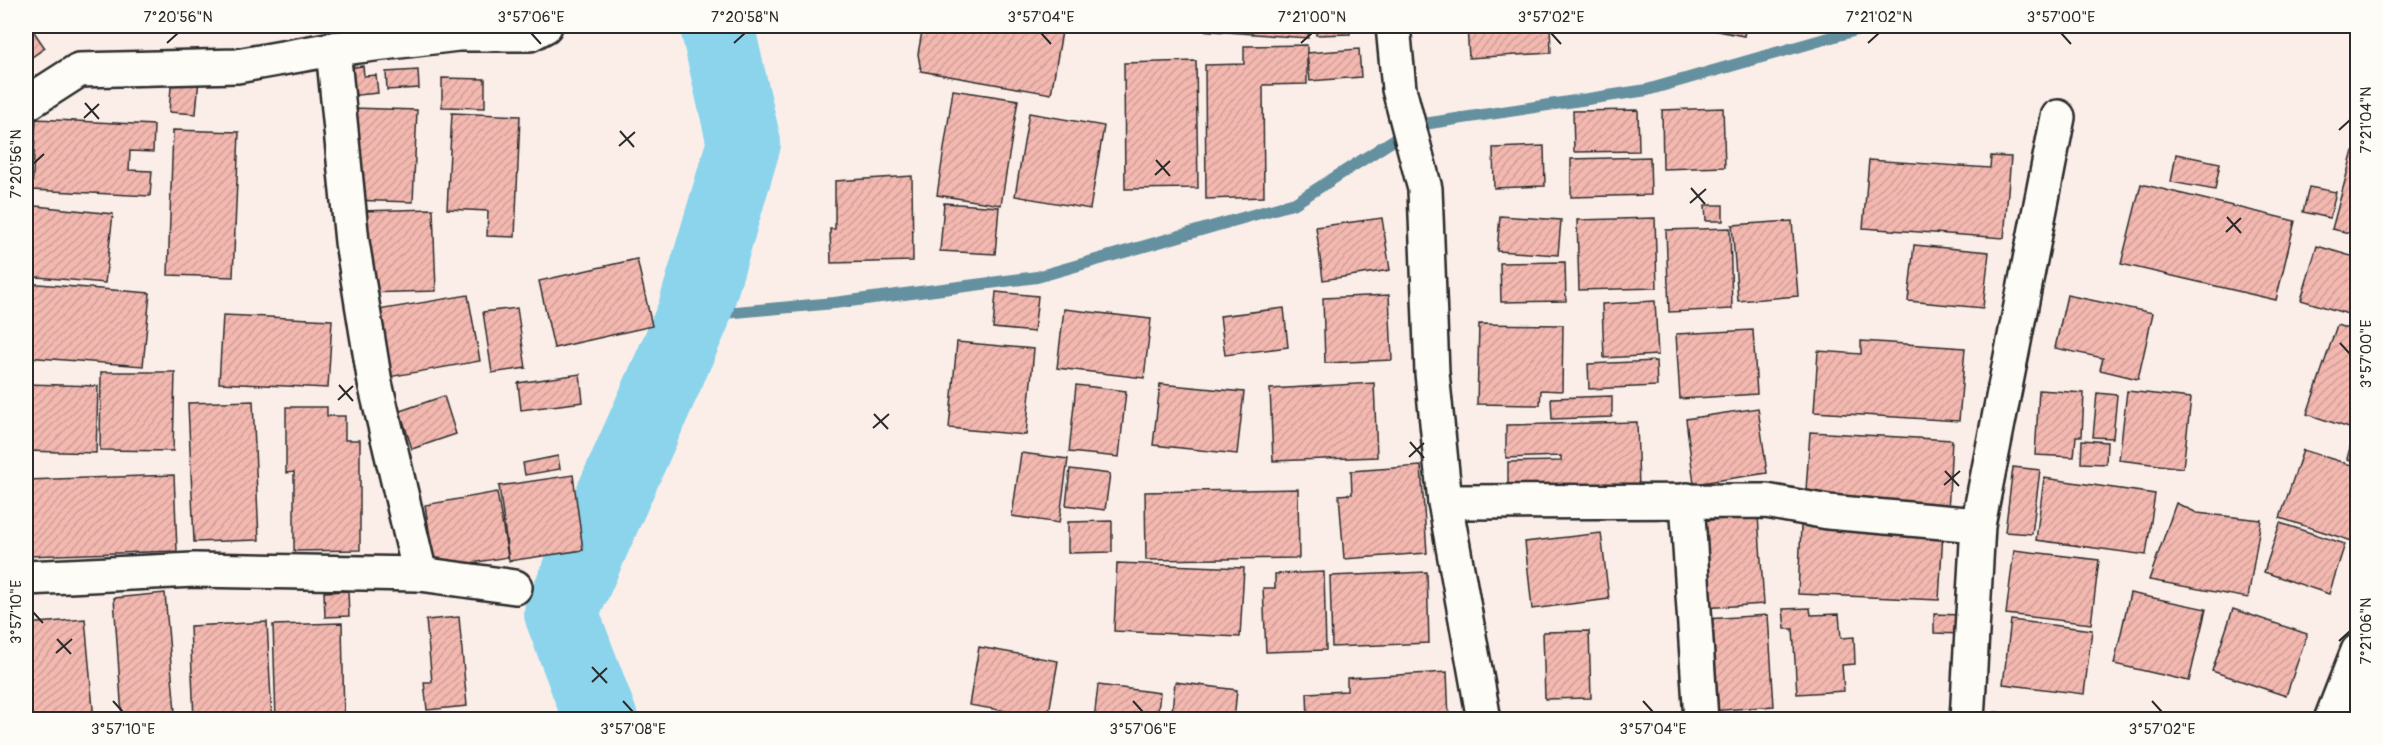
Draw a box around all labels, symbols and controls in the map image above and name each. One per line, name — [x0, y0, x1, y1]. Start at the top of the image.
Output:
text: 7°20'56"N — [143, 8, 213, 27]
text: 3°57'06"E — [498, 8, 565, 27]
text: 7°20'58"N — [711, 8, 779, 27]
text: 3°57'04"E — [1008, 8, 1075, 27]
text: 7°21'00"N — [1278, 8, 1346, 27]
text: 3°57'02"E — [1518, 8, 1584, 27]
text: 7°21'02"N — [1846, 8, 1912, 27]
text: 3°57'00"E — [2027, 8, 2095, 27]
text: 7°21'04"N — [2357, 87, 2376, 153]
text: 7°20'56"N — [7, 129, 26, 199]
text: 3°57'00"E — [2357, 320, 2376, 388]
text: 3°57'10"E — [7, 580, 26, 644]
text: 7°21'06"N — [2357, 598, 2376, 664]
text: 3°57'10"E — [91, 720, 155, 739]
text: 3°57'08"E — [600, 720, 666, 739]
text: 3°57'06"E — [1110, 720, 1177, 739]
text: 3°57'04"E — [1620, 720, 1687, 739]
text: 3°57'02"E — [2129, 720, 2195, 739]

